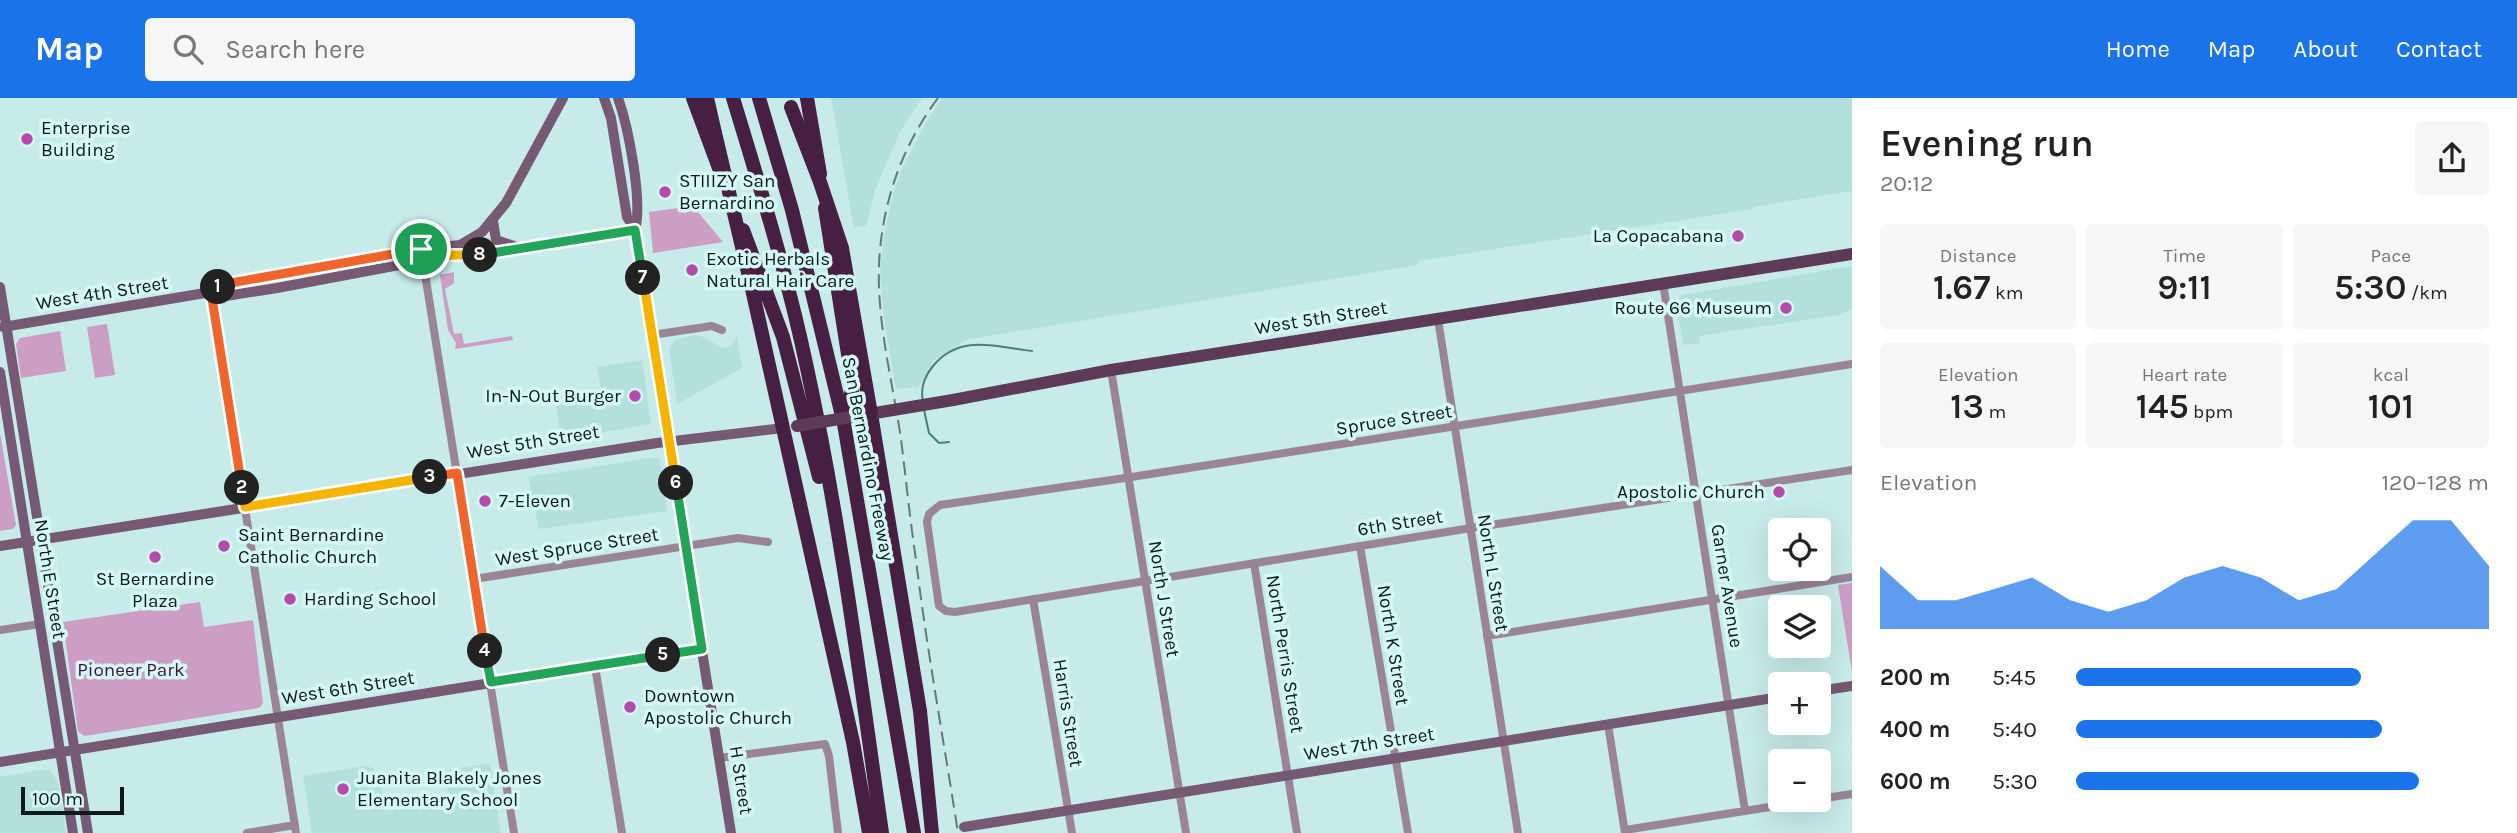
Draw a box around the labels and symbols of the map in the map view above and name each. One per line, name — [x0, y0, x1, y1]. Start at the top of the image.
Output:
place label: Enterprise Building — [41, 117, 130, 161]
marker: Enterprise Building — [19, 131, 35, 147]
place label: STIIIZY San Bernardino — [679, 170, 776, 214]
marker: STIIIZY San Bernardino — [657, 184, 673, 200]
pin — [391, 219, 451, 279]
place label: La Copacabana — [1593, 225, 1724, 247]
marker: La Copacabana — [1730, 228, 1746, 244]
pin: 8 — [462, 238, 498, 272]
place label: Exotic Herbals Natural Hair Care — [706, 248, 854, 292]
pin: 7 — [626, 260, 660, 296]
marker: Exotic Herbals Natural Hair Care — [684, 262, 700, 278]
pin: 1 — [200, 270, 235, 304]
street label: West 4th Street — [34, 272, 170, 314]
street label: West 5th Street — [1253, 297, 1389, 339]
place label: Route 66 Museum — [1614, 297, 1772, 319]
marker: Route 66 Museum — [1778, 300, 1794, 316]
street label: San Bernardino Freeway — [837, 355, 899, 563]
place label: In-N-Out Burger — [485, 385, 621, 407]
marker: In-N-Out Burger — [627, 388, 643, 404]
street label: Spruce Street — [1334, 400, 1454, 440]
street label: West 5th Street — [465, 421, 601, 463]
pin: 3 — [412, 460, 448, 494]
pin: 6 — [658, 466, 694, 500]
pin: 2 — [224, 470, 260, 506]
place label: Apostolic Church — [1617, 481, 1765, 503]
marker: Apostolic Church — [1771, 484, 1787, 500]
place label: 7-Eleven — [499, 490, 571, 512]
marker: 7-Eleven — [477, 493, 493, 509]
street label: 6th Street — [1356, 505, 1444, 541]
street label: North L Street — [1473, 513, 1513, 633]
street label: North E Street — [30, 518, 70, 640]
street label: West Spruce Street — [494, 523, 660, 571]
street label: Garner Avenue — [1706, 523, 1748, 649]
place label: Saint Bernardine Catholic Church — [238, 524, 384, 568]
marker: Saint Bernardine Catholic Church — [216, 538, 232, 554]
street label: North J Street — [1144, 539, 1184, 659]
marker: St Bernardine Plaza — [147, 549, 163, 565]
place label: St Bernardine Plaza — [96, 568, 214, 612]
street label: North Perris Street — [1262, 573, 1308, 735]
street label: North K Street — [1373, 583, 1413, 707]
place label: Harding School — [304, 588, 437, 610]
marker: Harding School — [282, 591, 298, 607]
pin: 4 — [468, 634, 503, 668]
pin: 5 — [646, 638, 680, 672]
street label: Harris Street — [1049, 657, 1087, 769]
park label: Pioneer Park — [77, 659, 185, 681]
street label: West 6th Street — [280, 667, 416, 709]
place label: Downtown Apostolic Church — [644, 685, 792, 729]
marker: Downtown Apostolic Church — [622, 699, 638, 715]
street label: West 7th Street — [1302, 723, 1436, 765]
street label: H Street — [725, 744, 757, 816]
place label: Juanita Blakely Jones Elementary School — [357, 767, 542, 811]
marker: Juanita Blakely Jones Elementary School — [335, 781, 351, 797]
scale bar — [21, 784, 124, 816]

